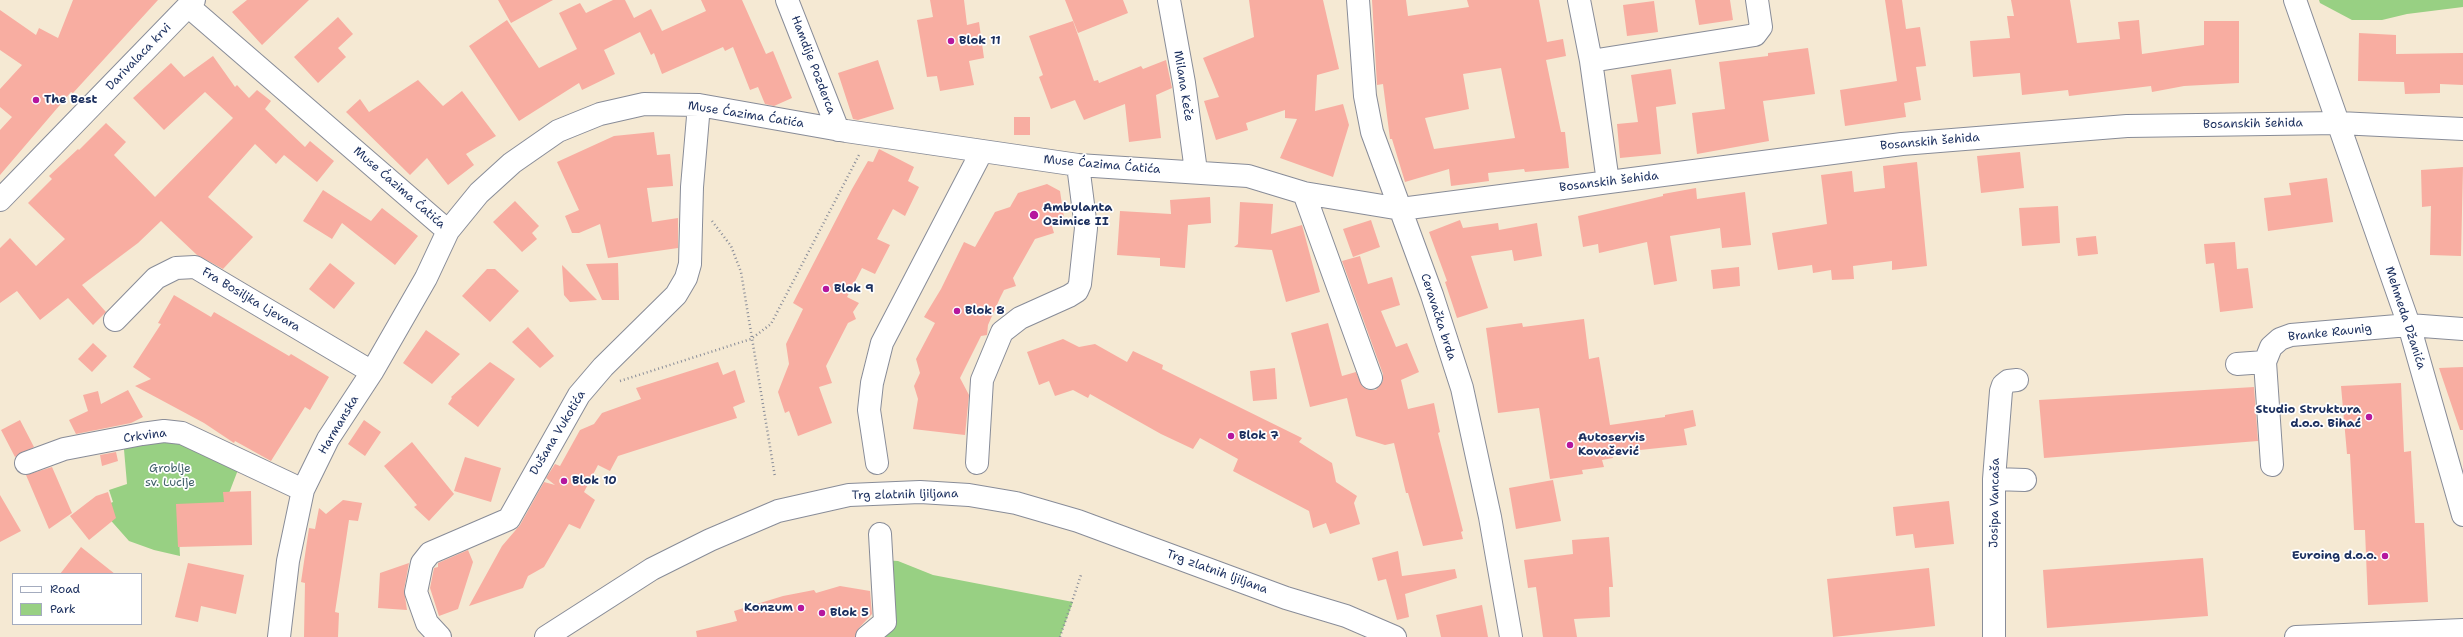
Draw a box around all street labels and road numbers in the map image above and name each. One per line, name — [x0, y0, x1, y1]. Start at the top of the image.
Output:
street label: Hamdije Pozderca — [788, 14, 838, 116]
street label: Darivalaca krvi — [103, 21, 175, 93]
street label: Milana Keče — [1170, 50, 1196, 122]
street label: Muse Ćazima Ćatića — [687, 99, 805, 131]
street label: Bosanskih šehida — [2203, 116, 2303, 132]
street label: Bosanskih šehida — [1880, 130, 1980, 154]
street label: Muse Ćazima Ćatića — [350, 144, 448, 232]
street label: Muse Ćazima Ćatića — [1043, 153, 1161, 177]
street label: Bosanskih šehida — [1559, 169, 1659, 195]
street label: Fra Bosiljka Ljevara — [199, 265, 303, 335]
street label: Mehmeda Džanića — [2382, 265, 2428, 371]
street label: Ceravačka brda — [1417, 272, 1459, 362]
street label: Branke Raunig — [2287, 321, 2373, 345]
street label: Dušana Vukotića — [527, 388, 589, 478]
street label: Harmanska — [316, 393, 362, 457]
street label: Crkvina — [123, 426, 167, 446]
street label: Josipa Vancaša — [1987, 458, 2003, 548]
street label: Trg zlatnih ljiljana — [852, 487, 958, 503]
street label: Trg zlatnih ljiljana — [1164, 547, 1270, 597]

